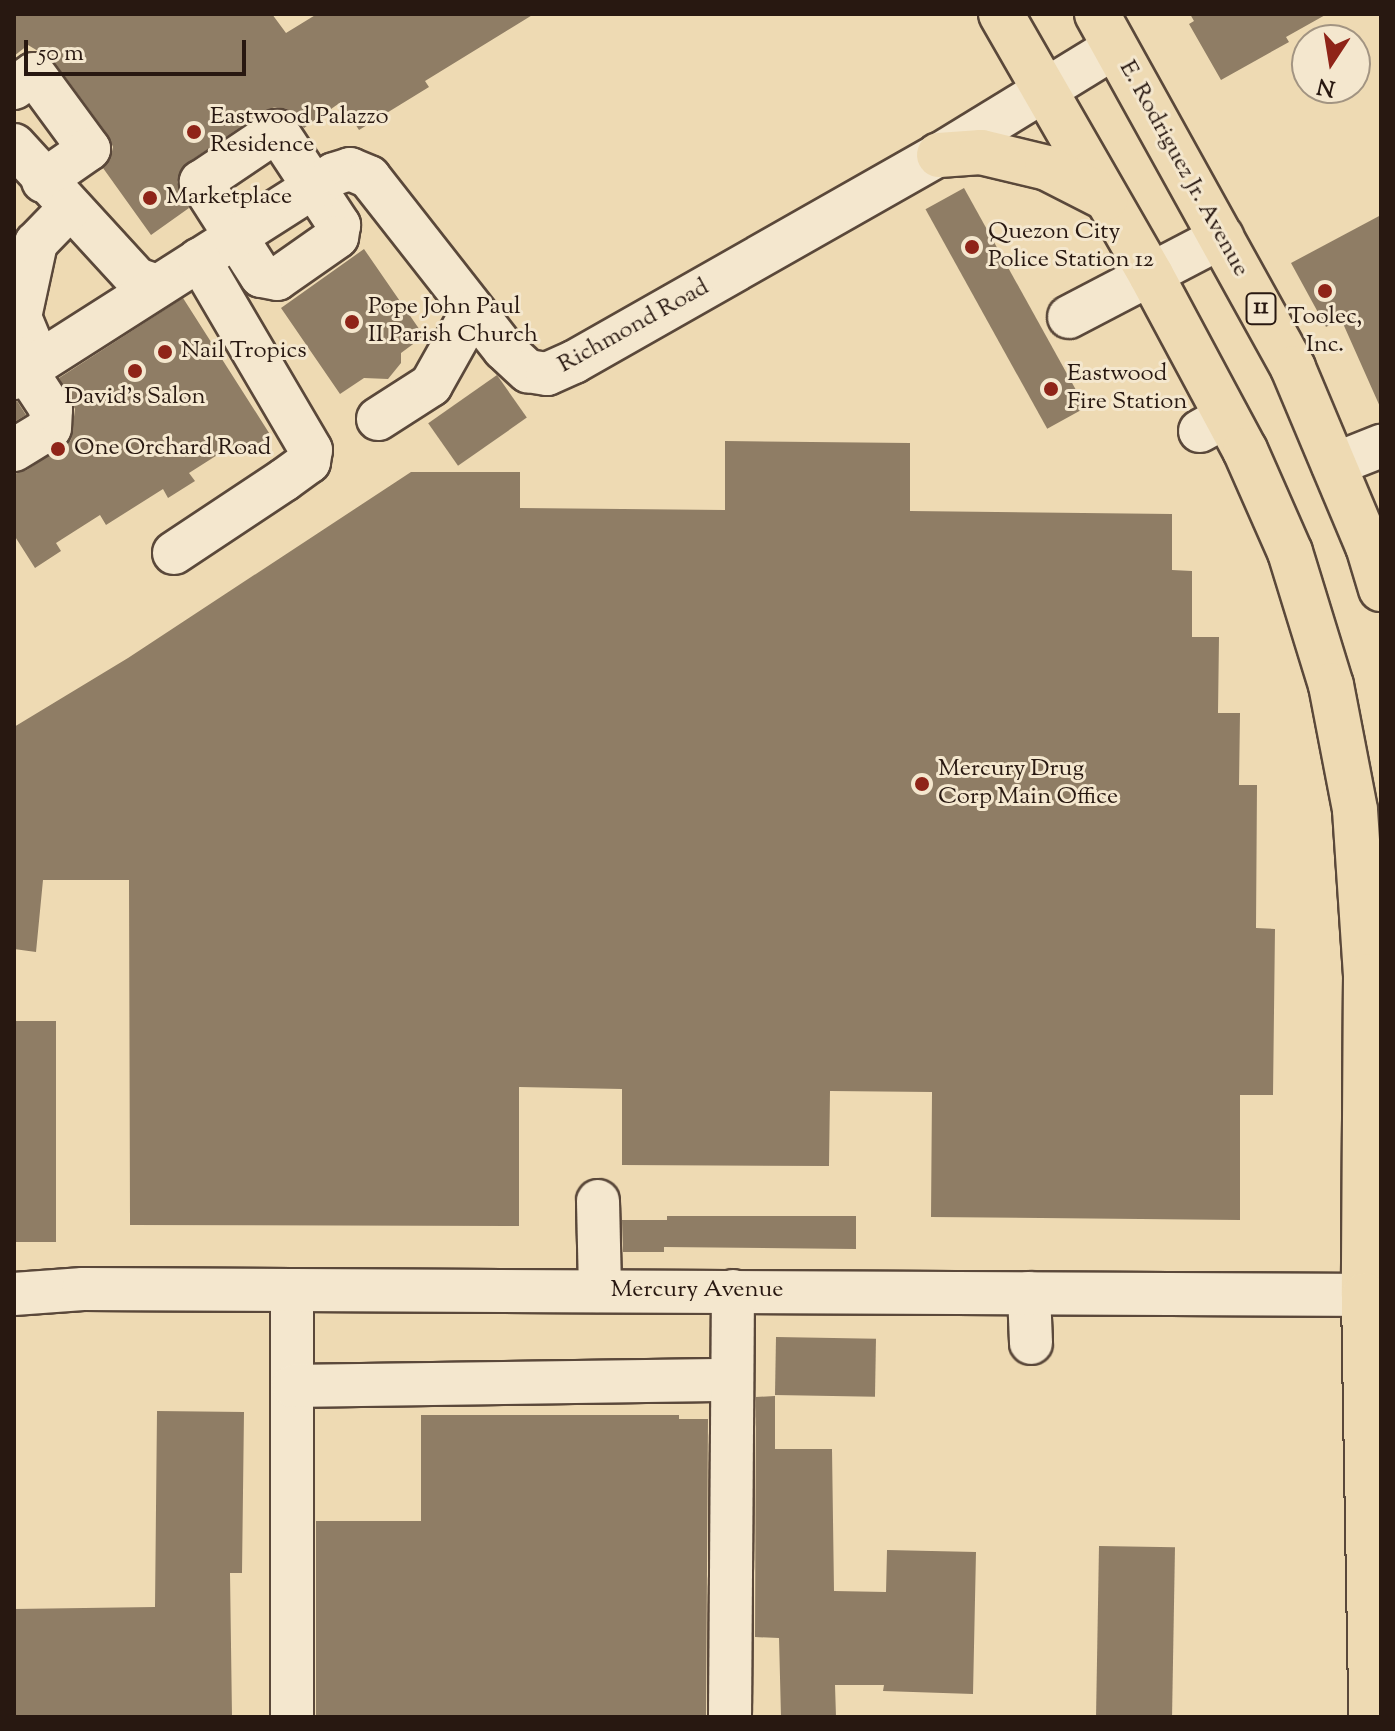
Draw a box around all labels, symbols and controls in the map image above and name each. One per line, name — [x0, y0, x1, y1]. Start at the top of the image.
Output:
scale bar — [28, 24, 250, 74]
north arrow — [1291, 24, 1371, 104]
text: 50 m — [38, 37, 84, 71]
street label: E. Rodriguez Jr. Avenue — [1112, 56, 1254, 282]
text: N — [1315, 68, 1338, 103]
place label: Eastwood Palazzo Residence — [210, 104, 389, 160]
marker: Eastwood Palazzo Residence — [185, 123, 203, 141]
place label: Marketplace — [166, 184, 292, 212]
marker: Marketplace — [141, 189, 159, 207]
place label: Quezon City Police Station 12 — [988, 219, 1154, 275]
marker: Quezon City Police Station 12 — [963, 238, 981, 256]
street label: Richmond Road — [554, 274, 714, 380]
marker: Toolec, Inc. — [1316, 282, 1334, 300]
road number: 11 — [1245, 291, 1277, 327]
place label: Pope John Paul II Parish Church — [368, 294, 538, 350]
place label: Toolec, Inc. — [1288, 304, 1362, 360]
marker: Pope John Paul II Parish Church — [343, 313, 361, 331]
place label: Nail Tropics — [181, 338, 307, 366]
marker: Nail Tropics — [156, 343, 174, 361]
place label: Eastwood Fire Station — [1067, 361, 1187, 417]
marker: David's Salon — [126, 362, 144, 380]
marker: Eastwood Fire Station — [1042, 380, 1060, 398]
place label: David's Salon — [64, 384, 206, 412]
place label: One Orchard Road — [74, 435, 271, 463]
marker: One Orchard Road — [49, 440, 67, 458]
place label: Mercury Drug Corp Main Office — [938, 756, 1118, 812]
marker: Mercury Drug Corp Main Office — [913, 775, 931, 793]
street label: Mercury Avenue — [611, 1277, 783, 1305]

